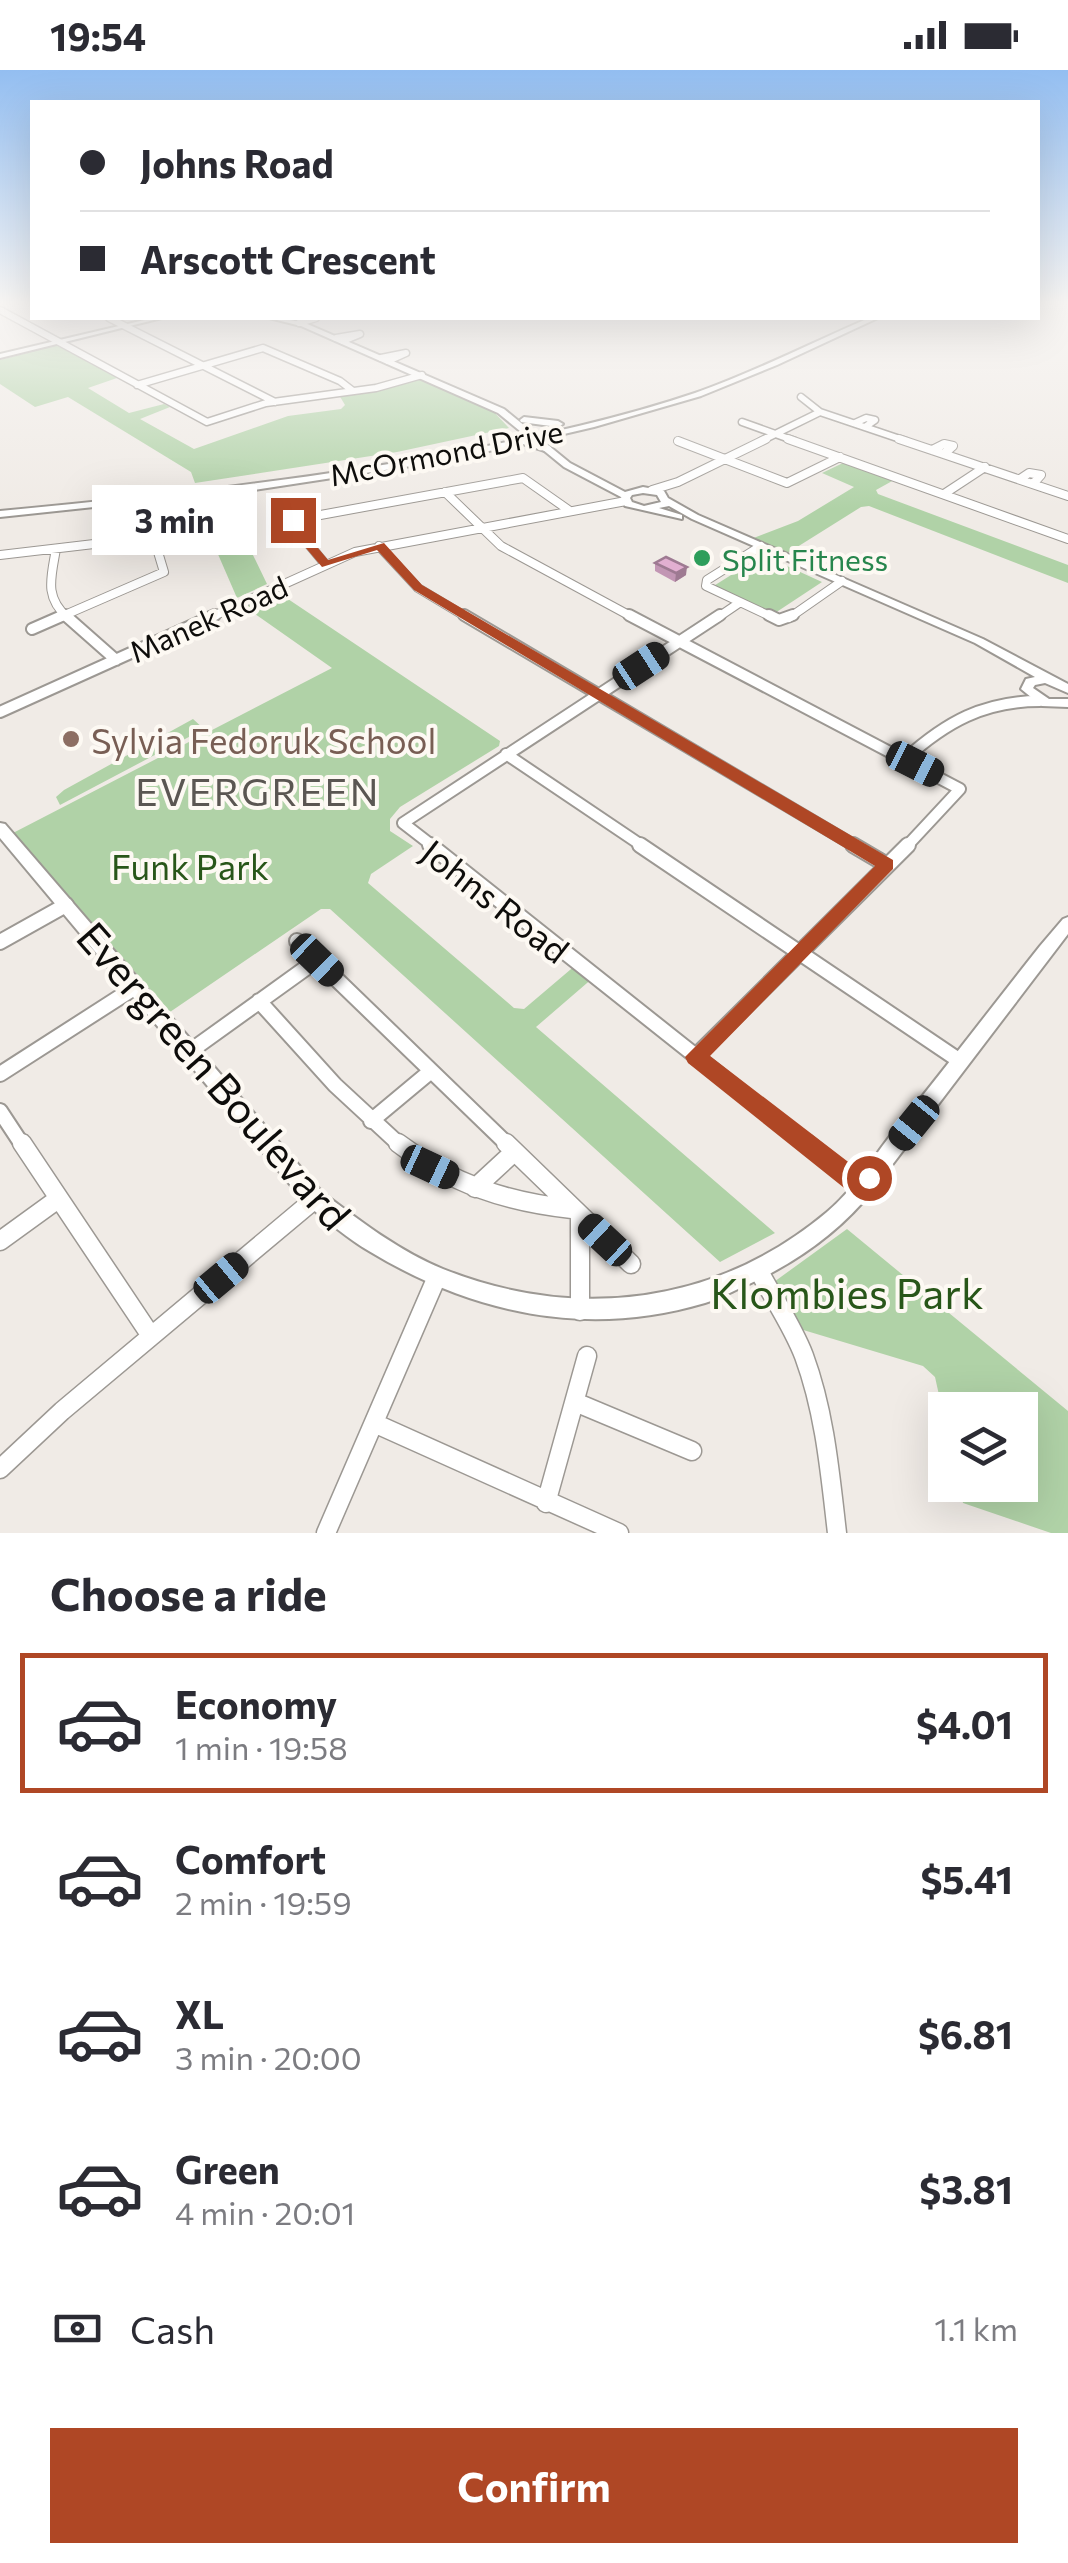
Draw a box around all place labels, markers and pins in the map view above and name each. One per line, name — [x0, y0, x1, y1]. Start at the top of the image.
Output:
place label: Split Fitness — [722, 540, 888, 577]
marker: Split Fitness — [691, 547, 713, 569]
place label: Sylvia Fedoruk School — [91, 718, 436, 761]
marker: Sylvia Fedoruk School — [60, 728, 82, 750]

